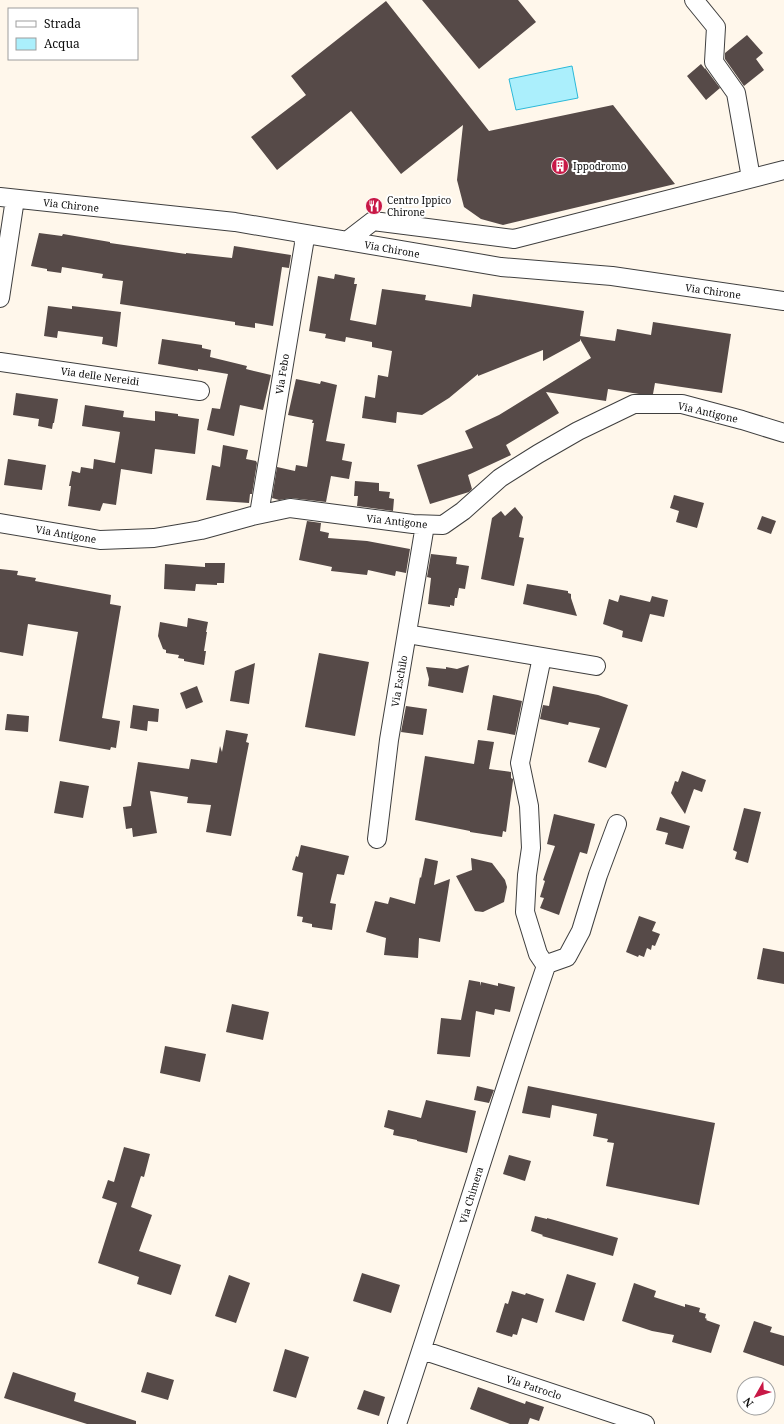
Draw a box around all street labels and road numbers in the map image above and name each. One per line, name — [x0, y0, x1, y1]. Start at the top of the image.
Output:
street label: Via Chirone — [42, 195, 100, 215]
street label: Via Chirone — [363, 237, 421, 261]
street label: Via Chirone — [684, 280, 742, 302]
street label: Via Febo — [272, 352, 292, 395]
street label: Via delle Nereidi — [60, 364, 141, 389]
street label: Via Antigone — [677, 398, 739, 426]
street label: Via Antigone — [366, 511, 428, 531]
street label: Via Antigone — [35, 522, 97, 546]
street label: Via Eschilo — [388, 654, 410, 708]
street label: Via Chimera — [456, 1164, 486, 1225]
street label: Via Patroclo — [504, 1371, 564, 1403]

